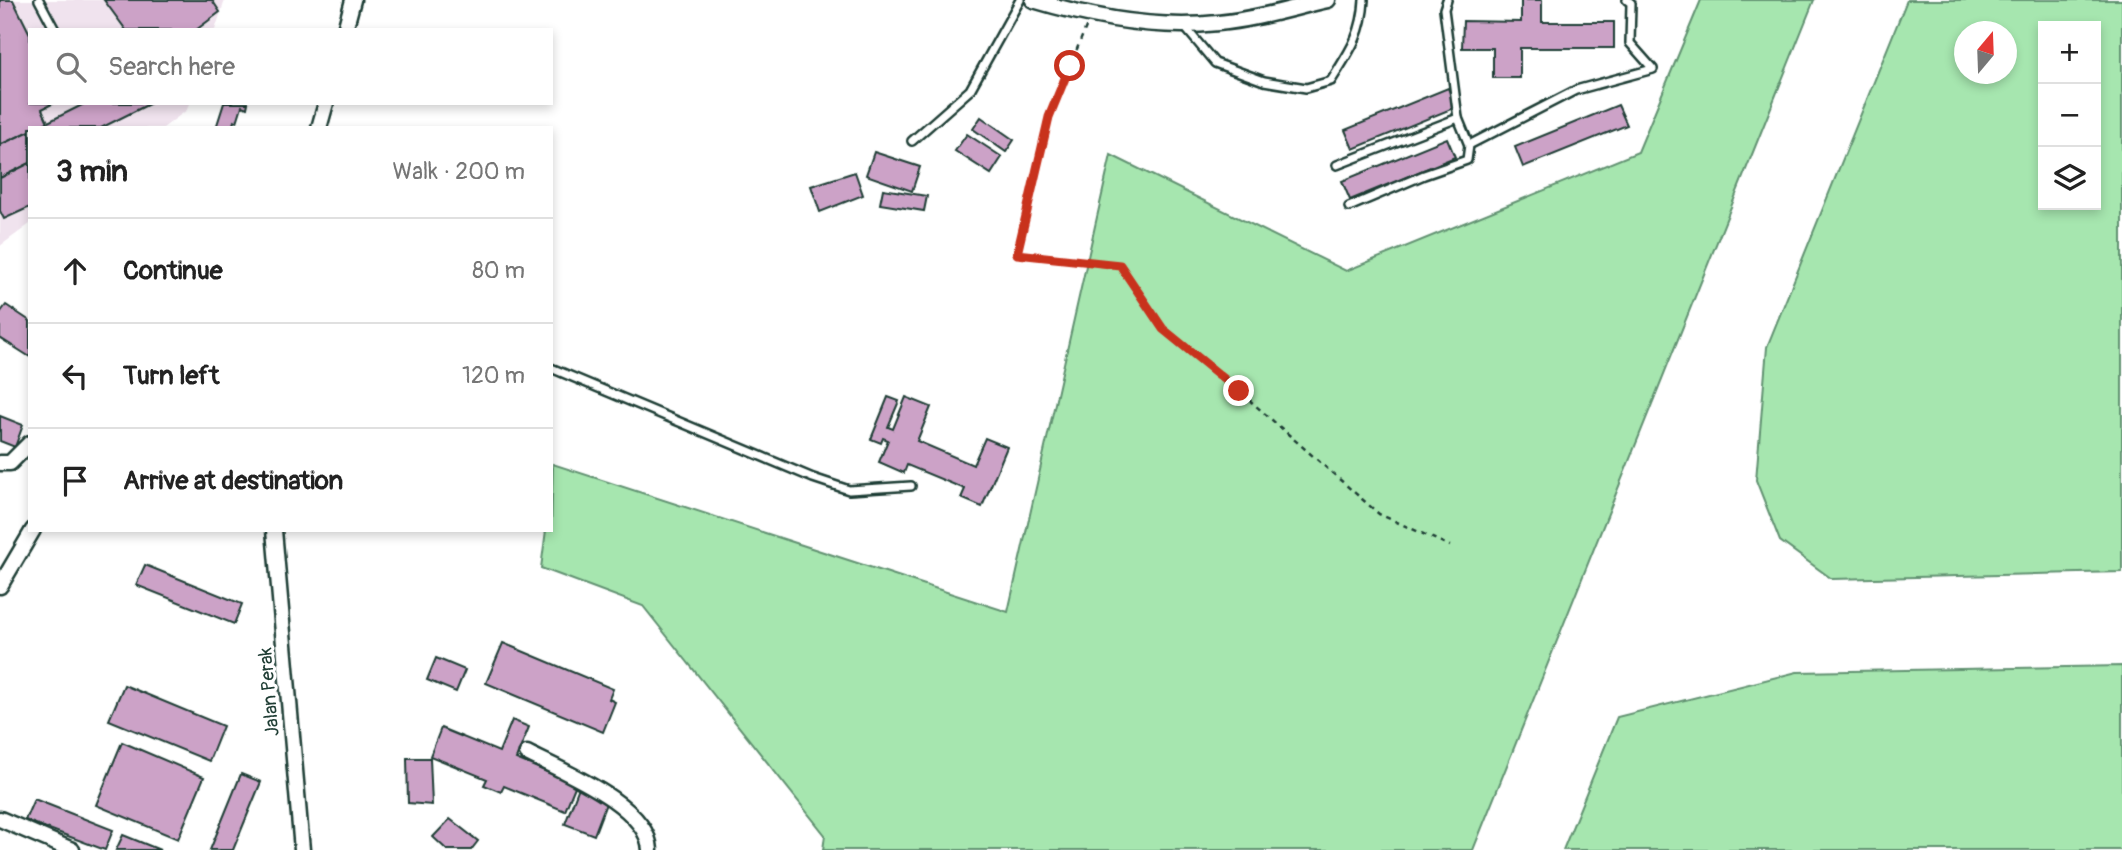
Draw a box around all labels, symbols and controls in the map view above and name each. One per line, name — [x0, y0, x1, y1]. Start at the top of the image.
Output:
north arrow — [1954, 21, 2017, 84]
map controls — [2038, 21, 2101, 210]
button: + — [2038, 21, 2101, 84]
search box — [28, 28, 553, 105]
icon: search — [52, 48, 90, 86]
route start — [1054, 50, 1085, 81]
text: Search here — [108, 51, 235, 83]
button: − — [2038, 84, 2101, 147]
button: layers — [2038, 147, 2101, 210]
text: 3 min — [56, 153, 128, 190]
text: Walk · 200 m — [392, 157, 525, 186]
icon: ahead — [56, 252, 94, 290]
text: Continue — [123, 255, 223, 287]
text: 80 m — [472, 256, 525, 285]
icon: left — [56, 357, 94, 395]
text: Turn left — [123, 360, 219, 392]
text: 120 m — [462, 361, 525, 390]
route end — [1223, 375, 1254, 406]
icon: arrive — [56, 462, 94, 500]
text: Arrive at destination — [123, 465, 343, 497]
street label: Jalan Perak — [253, 647, 285, 737]

